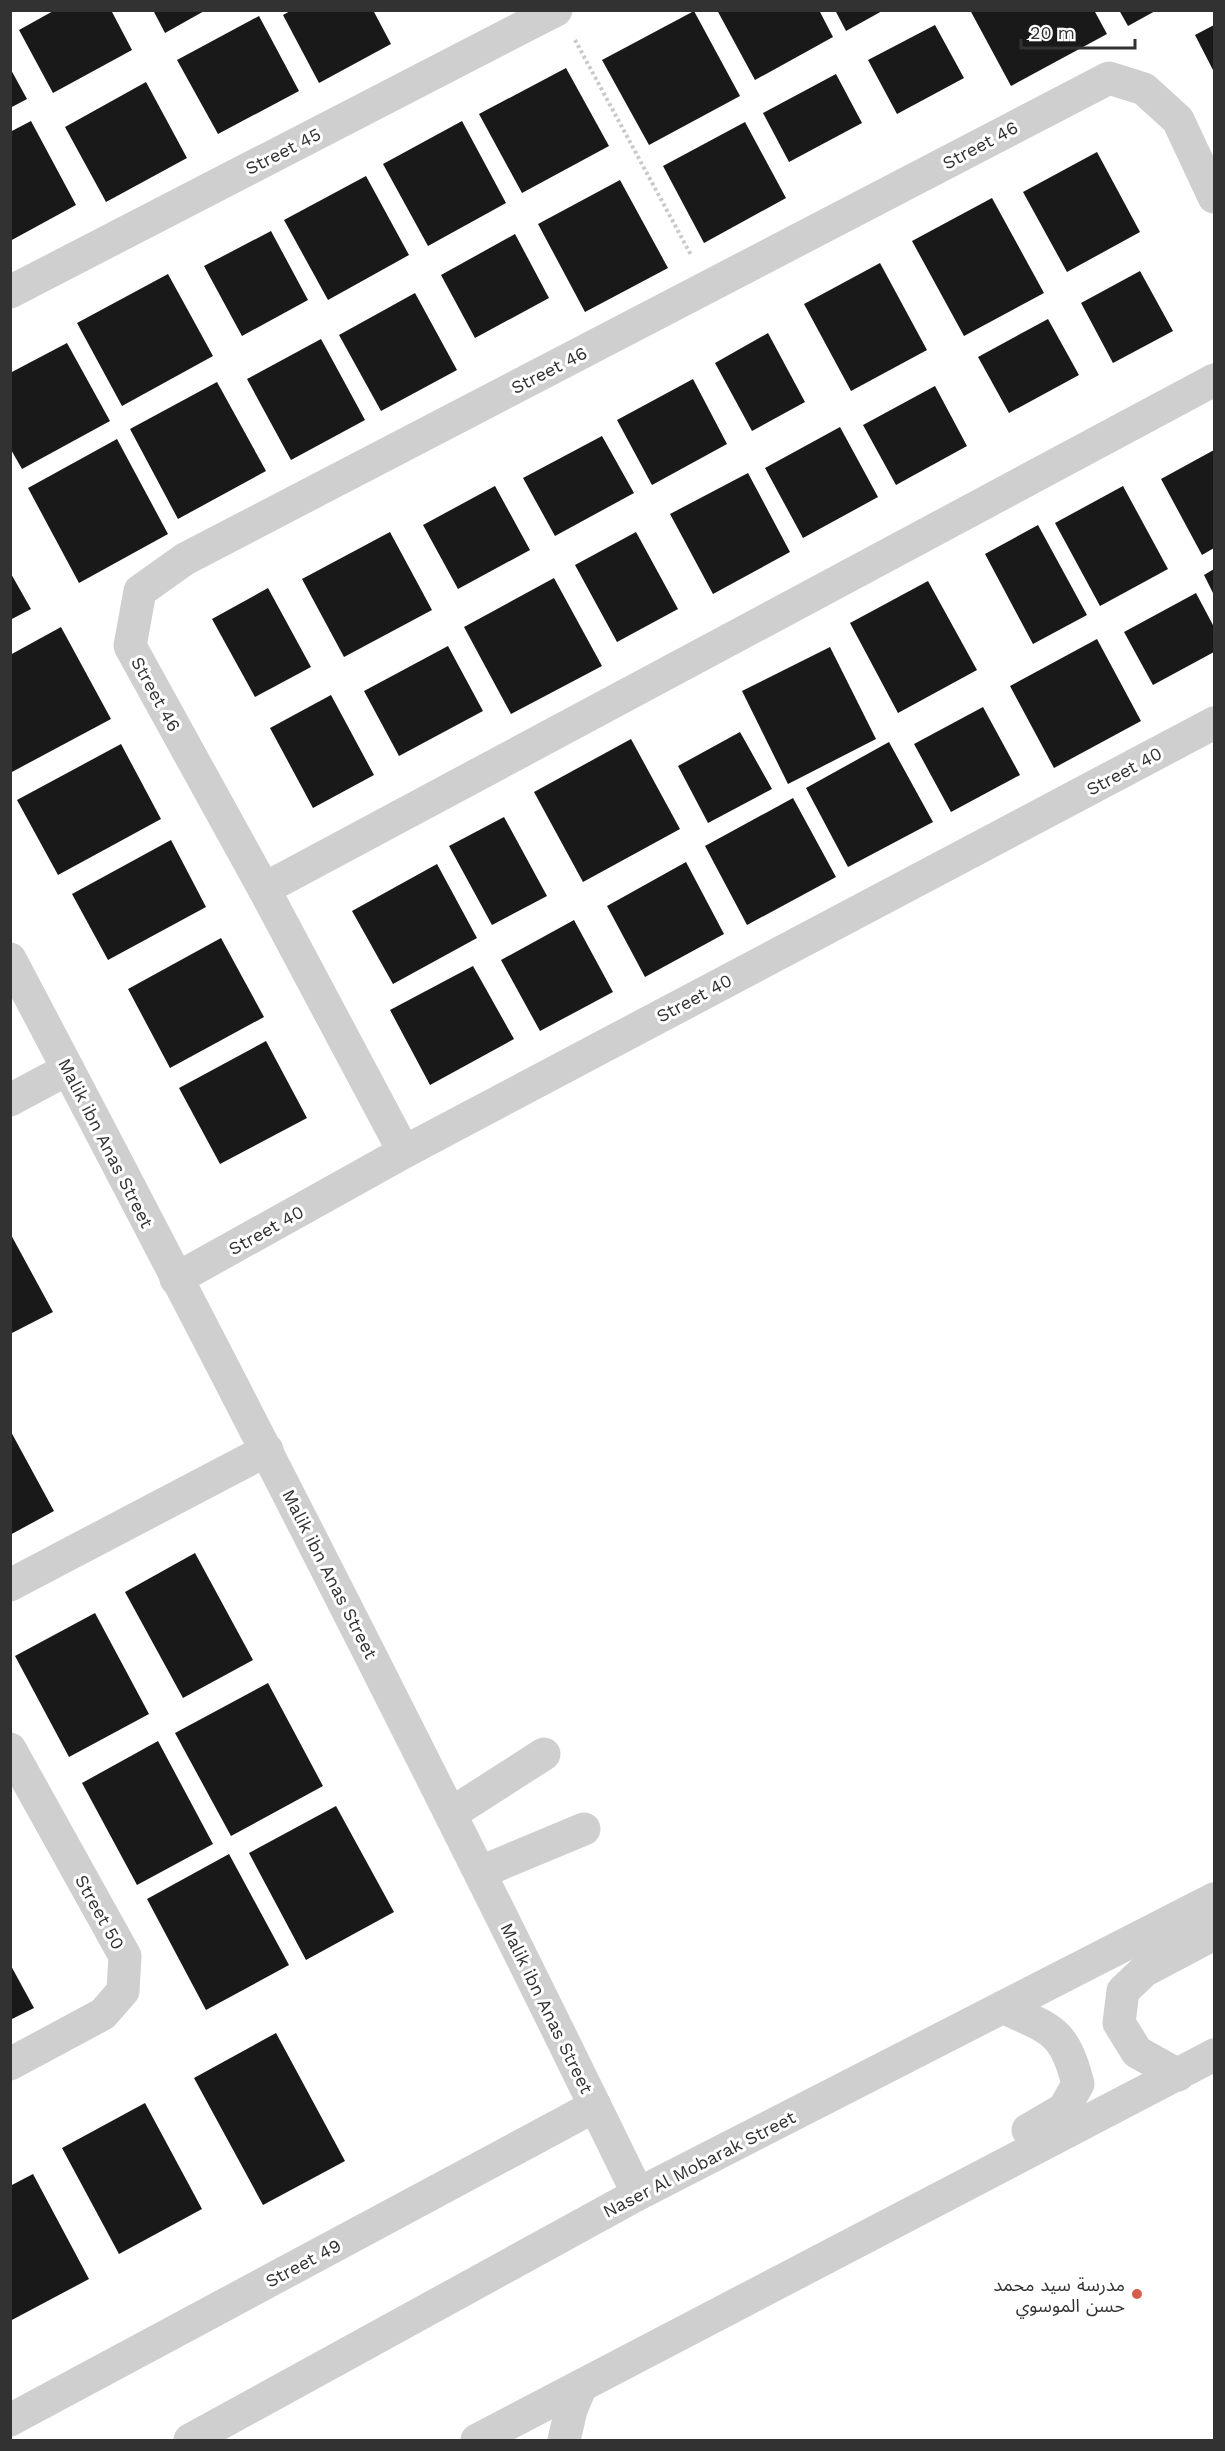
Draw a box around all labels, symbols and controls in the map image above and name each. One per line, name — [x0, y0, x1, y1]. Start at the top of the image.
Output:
scale bar — [1021, 12, 1135, 50]
text: 20 m — [1030, 22, 1075, 43]
street label: Street 46 — [939, 116, 1021, 174]
street label: Street 45 — [242, 123, 324, 179]
street label: Street 46 — [508, 342, 590, 398]
street label: Street 46 — [127, 653, 185, 735]
street label: Street 40 — [1083, 742, 1165, 800]
street label: Street 40 — [653, 969, 735, 1027]
street label: Malik ibn Anas Street — [54, 1055, 158, 1232]
street label: Street 40 — [225, 1201, 307, 1259]
street label: Malik ibn Anas Street — [278, 1486, 382, 1663]
street label: Street 50 — [71, 1871, 129, 1953]
street label: Malik ibn Anas Street — [496, 1919, 598, 2097]
street label: Naser Al Mobarak Street — [599, 2106, 799, 2222]
street label: Street 49 — [262, 2234, 344, 2292]
place label: مدرسة سيد محمد حسن الموسوي — [993, 2274, 1125, 2319]
marker: مدرسة سيد محمد حسن الموسوي — [1130, 2287, 1144, 2301]

